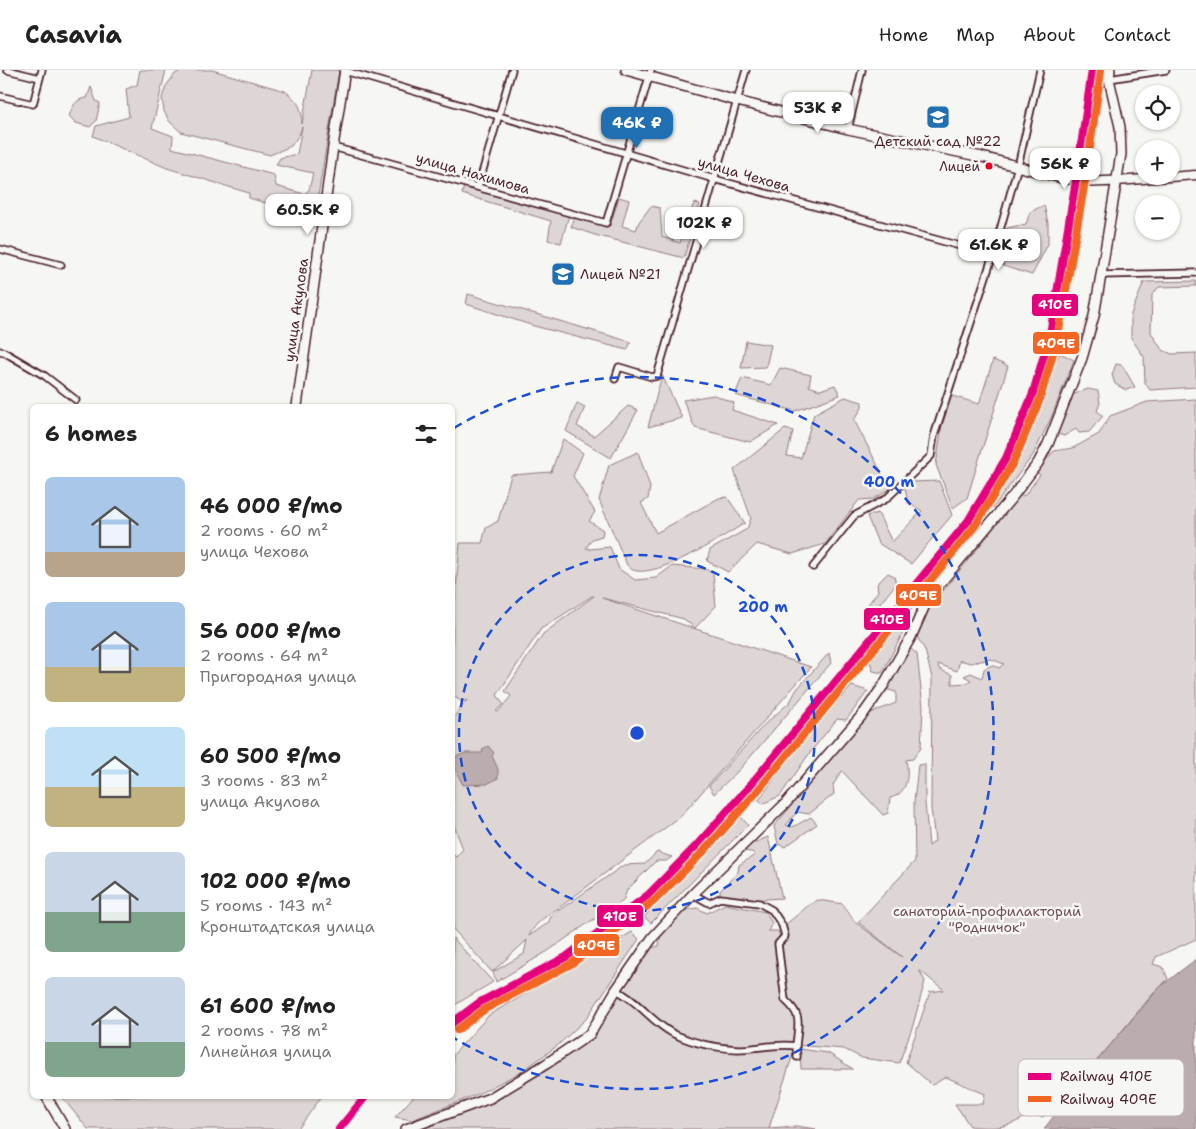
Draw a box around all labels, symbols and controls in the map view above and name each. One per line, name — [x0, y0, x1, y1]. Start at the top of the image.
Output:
text: Casavia — [25, 19, 122, 51]
text: Home — [879, 23, 928, 47]
text: Map — [956, 23, 995, 47]
text: About — [1023, 23, 1076, 47]
text: Contact — [1104, 23, 1171, 47]
map controls — [1135, 85, 1180, 240]
button: locate — [1135, 85, 1180, 130]
pin: 53K ₽ — [783, 92, 853, 134]
text: 53K ₽ — [794, 97, 842, 118]
school or university icon: Детский сад №22 — [925, 104, 951, 130]
pin: 46K ₽ — [602, 106, 672, 149]
text: 46K ₽ — [612, 112, 662, 133]
place label: Детский сад №22 — [875, 132, 1001, 150]
button: + — [1135, 140, 1180, 185]
street label: улица Нахимова — [414, 148, 532, 198]
pin: 56K ₽ — [1030, 148, 1100, 190]
street label: улица Чехова — [696, 152, 792, 196]
text: 56K ₽ — [1041, 153, 1089, 174]
place label: Лицей — [939, 158, 980, 175]
marker: Лицей — [984, 161, 994, 171]
pin: 60.5K ₽ — [262, 194, 354, 236]
button: − — [1135, 195, 1180, 240]
text: 60.5K ₽ — [276, 199, 340, 220]
pin: 102K ₽ — [663, 206, 745, 249]
text: 102K ₽ — [676, 212, 732, 233]
pin: 61.6K ₽ — [953, 228, 1045, 271]
text: 61.6K ₽ — [969, 234, 1029, 255]
street label: улица Акулова — [280, 257, 312, 363]
school or university icon: Лицей №21 — [550, 261, 576, 287]
place label: Лицей №21 — [580, 265, 660, 283]
line badge: 410E — [1031, 293, 1079, 317]
text: 410E — [1038, 295, 1072, 313]
line badge: 409E — [1032, 331, 1080, 355]
text: 409E — [1037, 334, 1075, 352]
text: 6 homes — [45, 420, 137, 448]
icon: filters — [412, 420, 440, 448]
text: 400 m — [864, 472, 914, 492]
text: 46 000 ₽/mo — [200, 492, 343, 520]
icon: home — [85, 497, 145, 557]
text: 2 rooms · 60 m² — [200, 520, 328, 541]
text: улица Чехова — [200, 541, 309, 562]
line badge: 409E — [895, 583, 942, 607]
text: 409E — [899, 586, 937, 604]
text: 200 m — [738, 597, 788, 617]
line badge: 410E — [863, 607, 911, 631]
text: 410E — [870, 610, 904, 628]
text: 56 000 ₽/mo — [200, 617, 341, 645]
icon: home — [85, 622, 145, 682]
text: 2 rooms · 64 m² — [200, 645, 328, 666]
text: Пригородная улица — [200, 666, 356, 687]
centre of rings — [628, 724, 646, 742]
text: 60 500 ₽/mo — [200, 742, 341, 770]
icon: home — [85, 747, 145, 807]
text: 3 rooms · 83 m² — [200, 770, 328, 791]
text: улица Акулова — [200, 791, 320, 812]
text: 102 000 ₽/mo — [200, 867, 351, 895]
icon: home — [85, 872, 145, 932]
text: 5 rooms · 143 m² — [200, 895, 332, 916]
park label: санаторий-профилакторий "Родничок" — [893, 902, 1081, 936]
line badge: 410E — [596, 904, 644, 928]
text: 410E — [603, 907, 637, 925]
text: Кронштадтская улица — [200, 916, 375, 937]
line badge: 409E — [573, 933, 620, 957]
text: 409E — [577, 936, 615, 954]
text: 61 600 ₽/mo — [200, 992, 336, 1020]
icon: home — [85, 997, 145, 1057]
text: 2 rooms · 78 m² — [200, 1020, 328, 1041]
text: Линейная улица — [200, 1041, 331, 1062]
legend — [1018, 1059, 1184, 1116]
text: Railway 410E — [1060, 1067, 1152, 1085]
text: Railway 409E — [1060, 1090, 1157, 1108]

